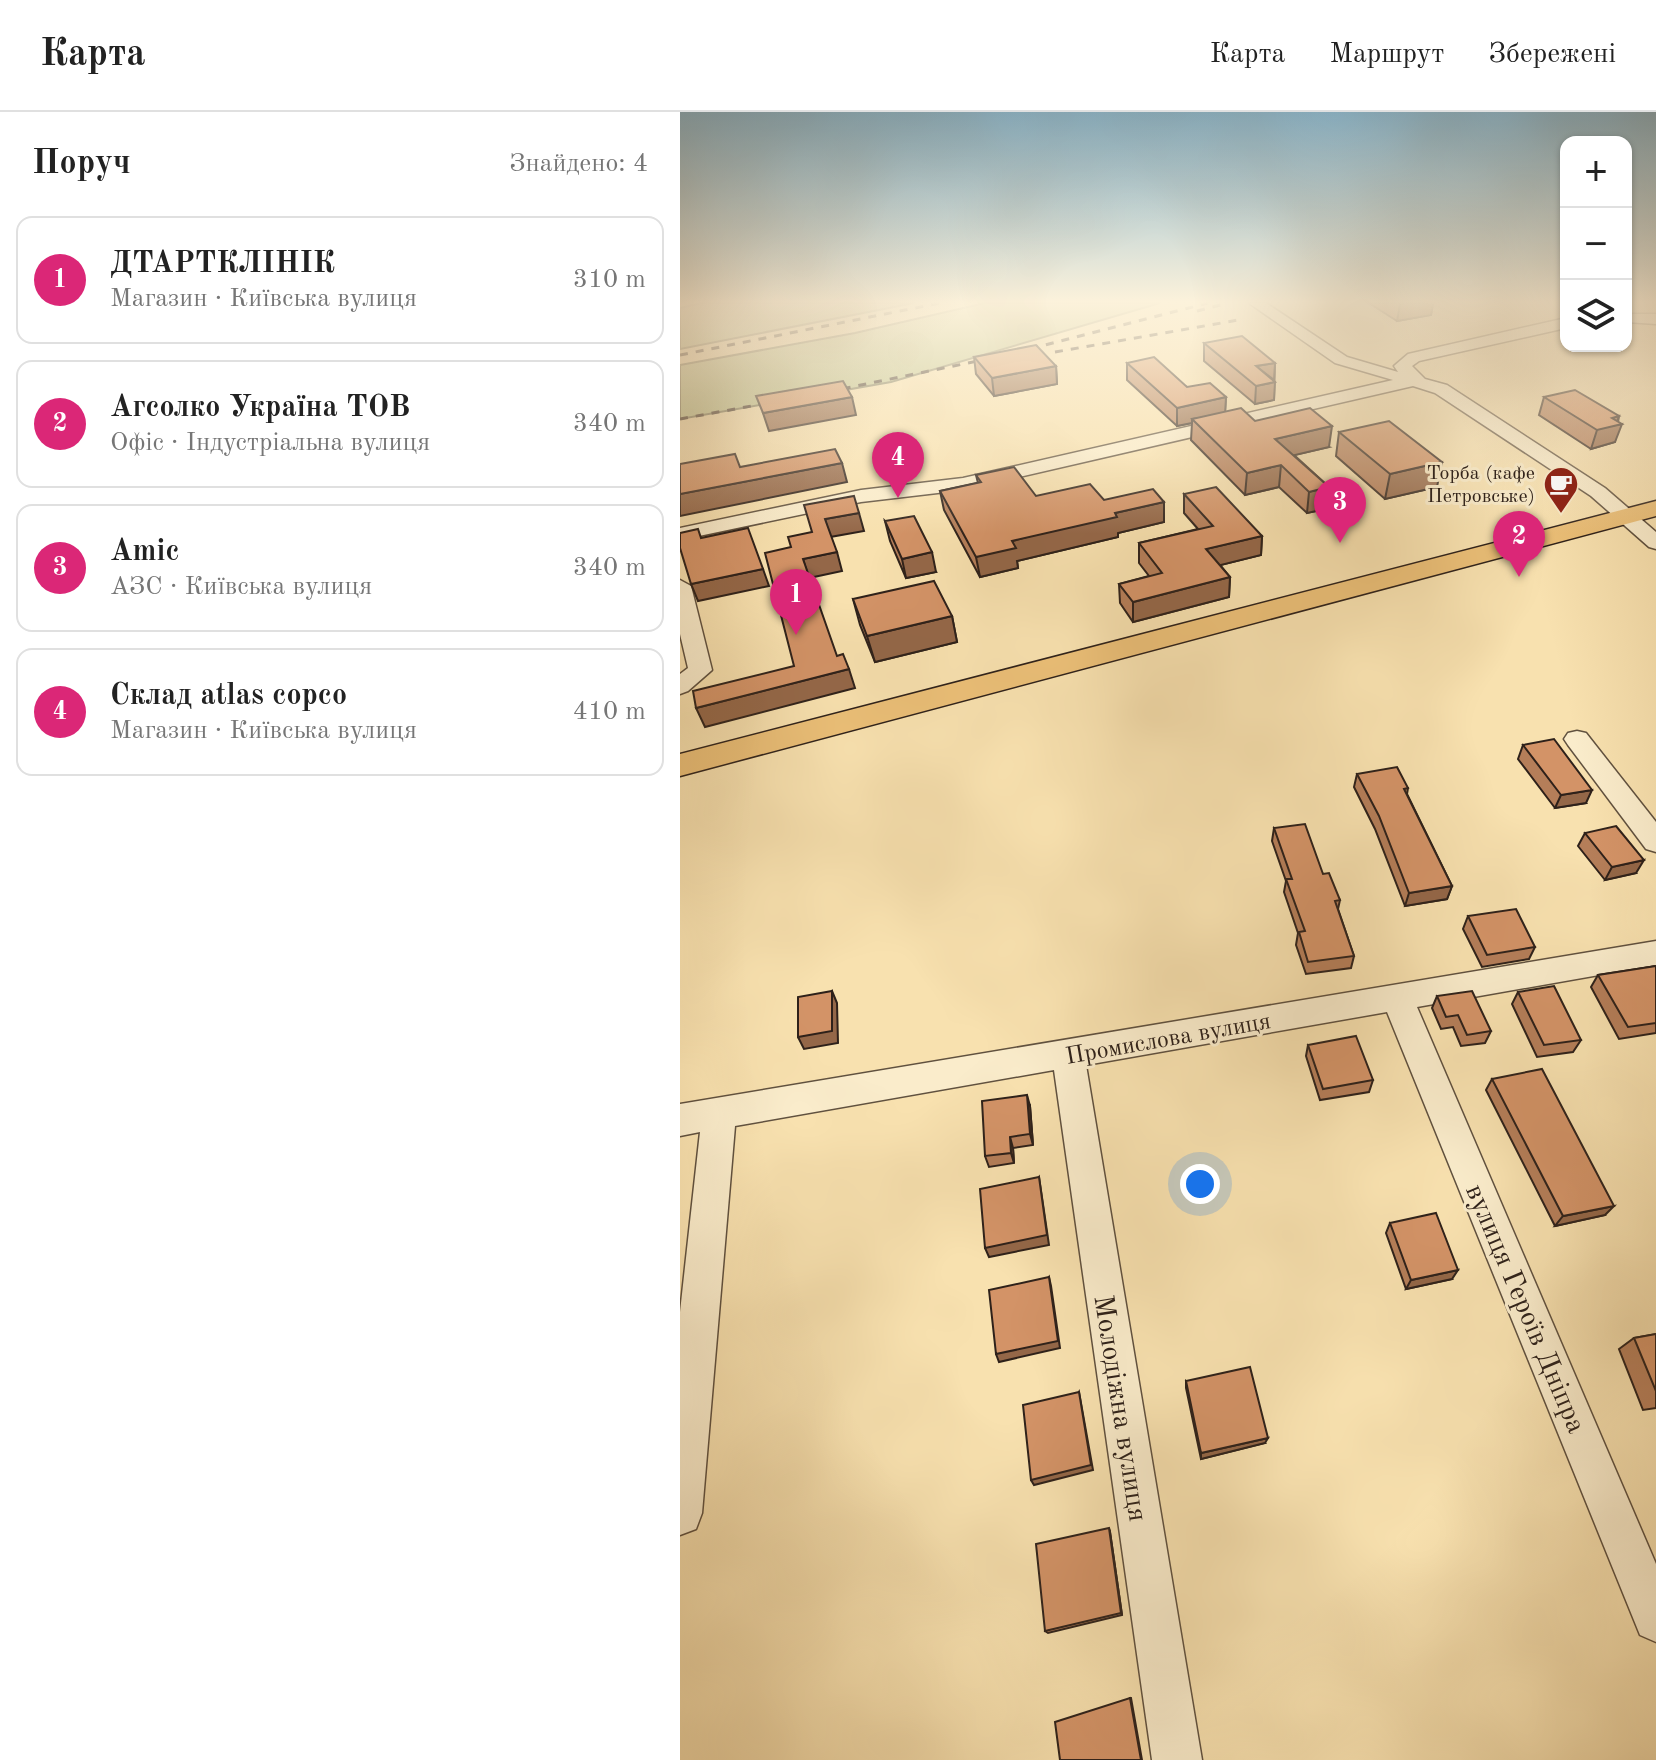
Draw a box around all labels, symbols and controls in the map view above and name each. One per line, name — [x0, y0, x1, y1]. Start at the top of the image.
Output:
text: Карта — [40, 36, 146, 74]
text: Карта — [1210, 41, 1285, 69]
text: Маршрут — [1329, 41, 1444, 69]
text: Збережені — [1488, 41, 1616, 69]
map controls — [1560, 136, 1632, 352]
button: + — [1560, 136, 1632, 208]
text: Поруч — [32, 147, 131, 181]
text: Знайдено: 4 — [509, 151, 648, 177]
button: − — [1560, 208, 1632, 280]
text: ДТАРТКЛІНІК — [110, 249, 335, 279]
text: 1 — [52, 267, 68, 293]
text: 310 m — [573, 267, 646, 293]
button: layers — [1560, 280, 1632, 352]
text: Магазин · Київська вулиця — [110, 286, 417, 312]
text: Агсолко Україна ТОВ — [110, 393, 410, 423]
text: 2 — [52, 411, 68, 437]
text: 340 m — [573, 411, 646, 437]
text: Офіс · Індустріальна вулиця — [110, 430, 430, 456]
pin: 4 — [872, 432, 924, 498]
place label: Торба (кафе Петровське) — [1427, 464, 1535, 507]
cafe icon: Торба (кафе Петровське) — [1542, 465, 1580, 515]
pin: 3 — [1314, 477, 1366, 543]
pin: 2 — [1493, 511, 1545, 577]
text: Amic — [110, 537, 180, 567]
text: 3 — [52, 555, 68, 581]
text: 340 m — [573, 555, 646, 581]
pin: 1 — [770, 569, 822, 635]
text: АЗС · Київська вулиця — [110, 574, 372, 600]
text: Склад atlas copco — [110, 681, 347, 711]
text: 4 — [52, 699, 68, 725]
text: 410 m — [573, 699, 646, 725]
text: Магазин · Київська вулиця — [110, 718, 417, 744]
street label: Промислова вулиця — [1064, 1010, 1273, 1070]
your location — [1180, 1164, 1220, 1204]
street label: вулиця Героїв Дніпра — [1459, 1181, 1589, 1438]
street label: Молодіжна вулиця — [1087, 1293, 1151, 1524]

